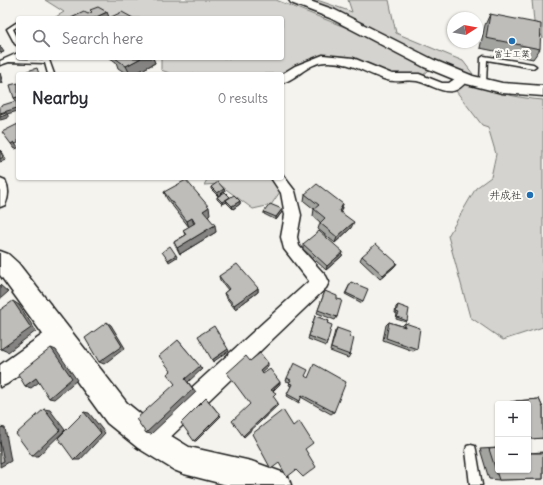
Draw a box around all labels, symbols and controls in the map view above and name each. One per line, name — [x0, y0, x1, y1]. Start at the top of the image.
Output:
north arrow — [447, 12, 483, 48]
search box — [16, 16, 284, 60]
icon: search — [30, 27, 52, 49]
text: Search here — [62, 29, 143, 48]
marker: 富士工業 — [507, 36, 517, 46]
place label: 富士工業 — [494, 48, 530, 59]
text: Nearby — [32, 87, 88, 109]
text: 0 results — [218, 90, 268, 107]
place label: 井成社 — [489, 188, 522, 202]
marker: 井成社 — [525, 190, 535, 200]
map controls — [495, 401, 531, 473]
button: + — [495, 401, 531, 437]
button: − — [495, 437, 531, 473]

